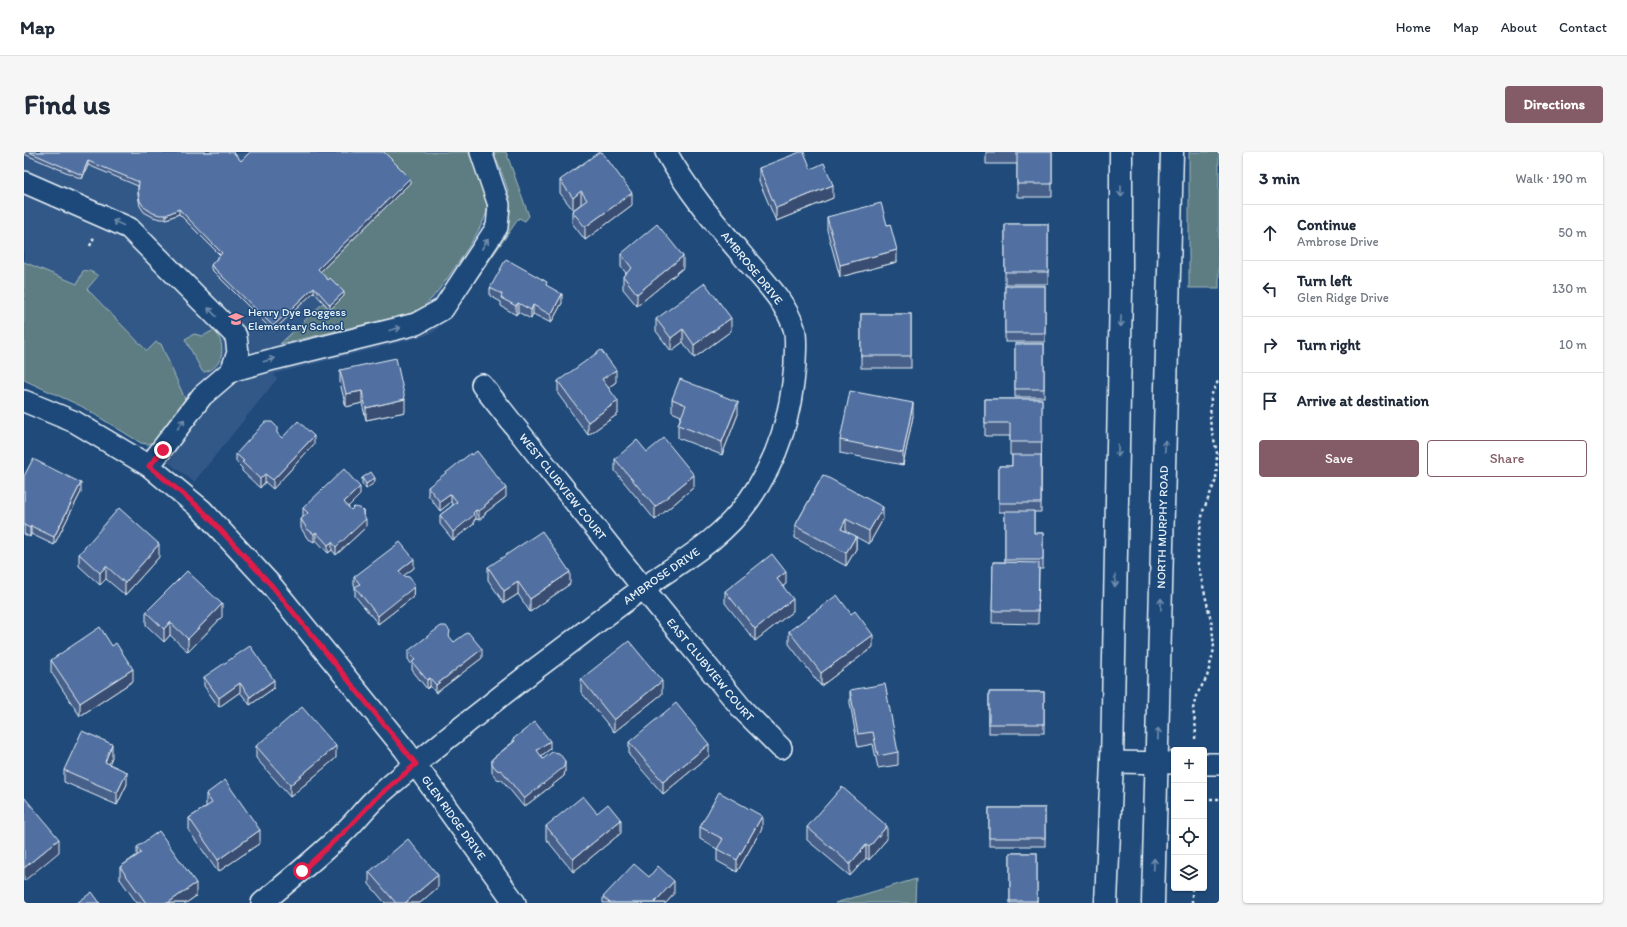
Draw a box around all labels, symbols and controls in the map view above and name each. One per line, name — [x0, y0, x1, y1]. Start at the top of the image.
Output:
text: Map — [20, 16, 55, 39]
text: Home — [1396, 19, 1431, 36]
text: Map — [1453, 19, 1479, 36]
text: About — [1501, 19, 1537, 36]
text: Contact — [1559, 19, 1607, 36]
button: Directions — [1505, 86, 1603, 123]
text: Find us — [24, 87, 111, 121]
text: 3 min — [1259, 168, 1300, 188]
text: Walk · 190 m — [1516, 171, 1587, 186]
one-way arrow — [1117, 184, 1125, 197]
text: Continue — [1297, 216, 1356, 234]
one-way arrow — [113, 219, 125, 226]
icon: ahead — [1259, 222, 1281, 244]
text: 50 m — [1558, 225, 1587, 240]
street label: AMBROSE DRIVE — [718, 229, 786, 308]
text: Ambrose Drive — [1297, 234, 1379, 249]
one-way arrow — [481, 239, 489, 250]
text: Turn left — [1297, 272, 1352, 290]
icon: left — [1259, 278, 1281, 300]
text: 130 m — [1552, 281, 1587, 296]
text: Glen Ridge Drive — [1297, 290, 1389, 305]
place label: Henry Dye Boggess Elementary School — [248, 305, 346, 333]
one-way arrow — [207, 307, 217, 317]
school or university icon: Henry Dye Boggess Elementary School — [227, 310, 245, 328]
one-way arrow — [1117, 314, 1124, 327]
one-way arrow — [388, 325, 401, 333]
icon: right — [1259, 334, 1281, 356]
text: Turn right — [1297, 336, 1361, 354]
text: 10 m — [1559, 337, 1587, 352]
one-way arrow — [262, 356, 275, 363]
icon: arrive — [1259, 390, 1281, 412]
text: Arrive at destination — [1297, 392, 1429, 410]
one-way arrow — [177, 419, 186, 430]
street label: WEST CLUBVIEW COURT — [516, 431, 610, 543]
one-way arrow — [1161, 440, 1169, 453]
button: Save — [1259, 440, 1419, 477]
button: Share — [1427, 440, 1587, 477]
route end — [154, 441, 172, 459]
one-way arrow — [1114, 444, 1122, 457]
street label: NORTH MURPHY ROAD — [1154, 465, 1171, 589]
street label: AMBROSE DRIVE — [620, 544, 703, 607]
one-way arrow — [1112, 574, 1119, 587]
one-way arrow — [1157, 598, 1165, 611]
street label: EAST CLUBVIEW COURT — [664, 615, 757, 724]
one-way arrow — [1154, 728, 1162, 741]
map controls — [1171, 747, 1207, 891]
button: + — [1171, 747, 1207, 783]
street label: GLEN RIDGE DRIVE — [418, 773, 489, 863]
button: − — [1171, 783, 1207, 819]
button: locate — [1171, 819, 1207, 855]
button: layers — [1171, 855, 1207, 891]
one-way arrow — [1150, 858, 1158, 871]
route start — [293, 862, 311, 880]

